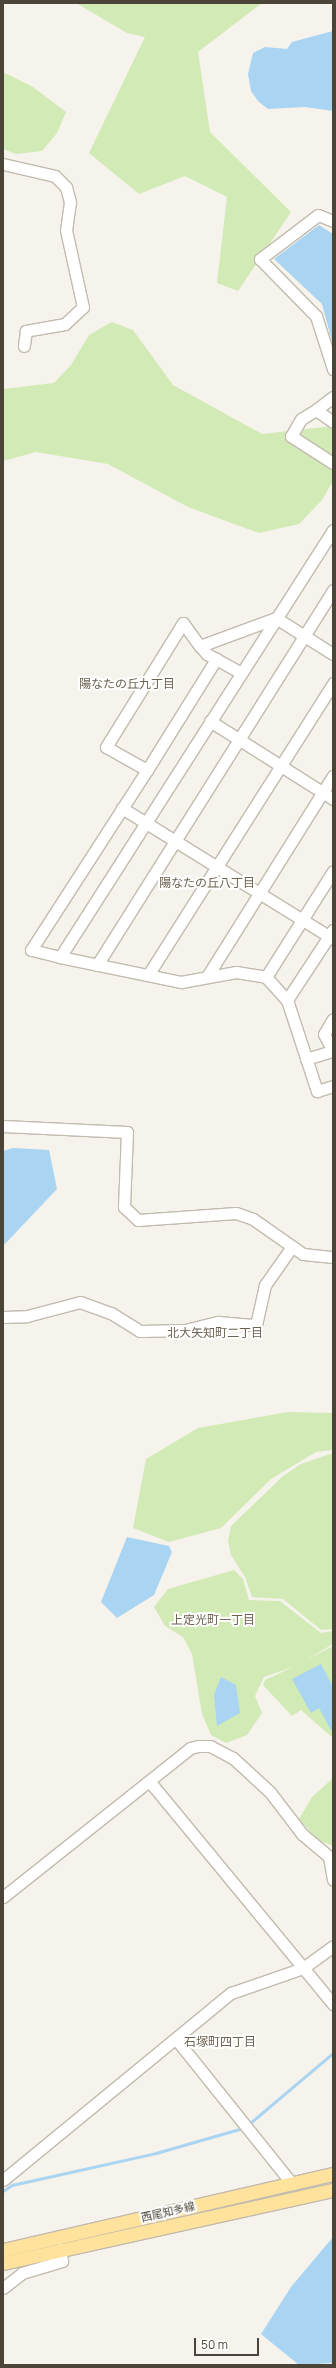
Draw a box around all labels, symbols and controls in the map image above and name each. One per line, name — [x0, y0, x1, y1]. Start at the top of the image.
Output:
district label: 陽なたの丘九丁目 — [79, 677, 175, 691]
district label: 陽なたの丘八丁目 — [159, 876, 255, 890]
district label: 北大矢知町二丁目 — [167, 1326, 263, 1340]
district label: 上定光町一丁目 — [171, 1613, 255, 1627]
district label: 石塚町四丁目 — [184, 2035, 256, 2049]
street label: 西尾知多線 — [140, 2199, 196, 2225]
scale bar — [196, 2330, 261, 2356]
text: 50 m — [201, 2336, 228, 2353]

